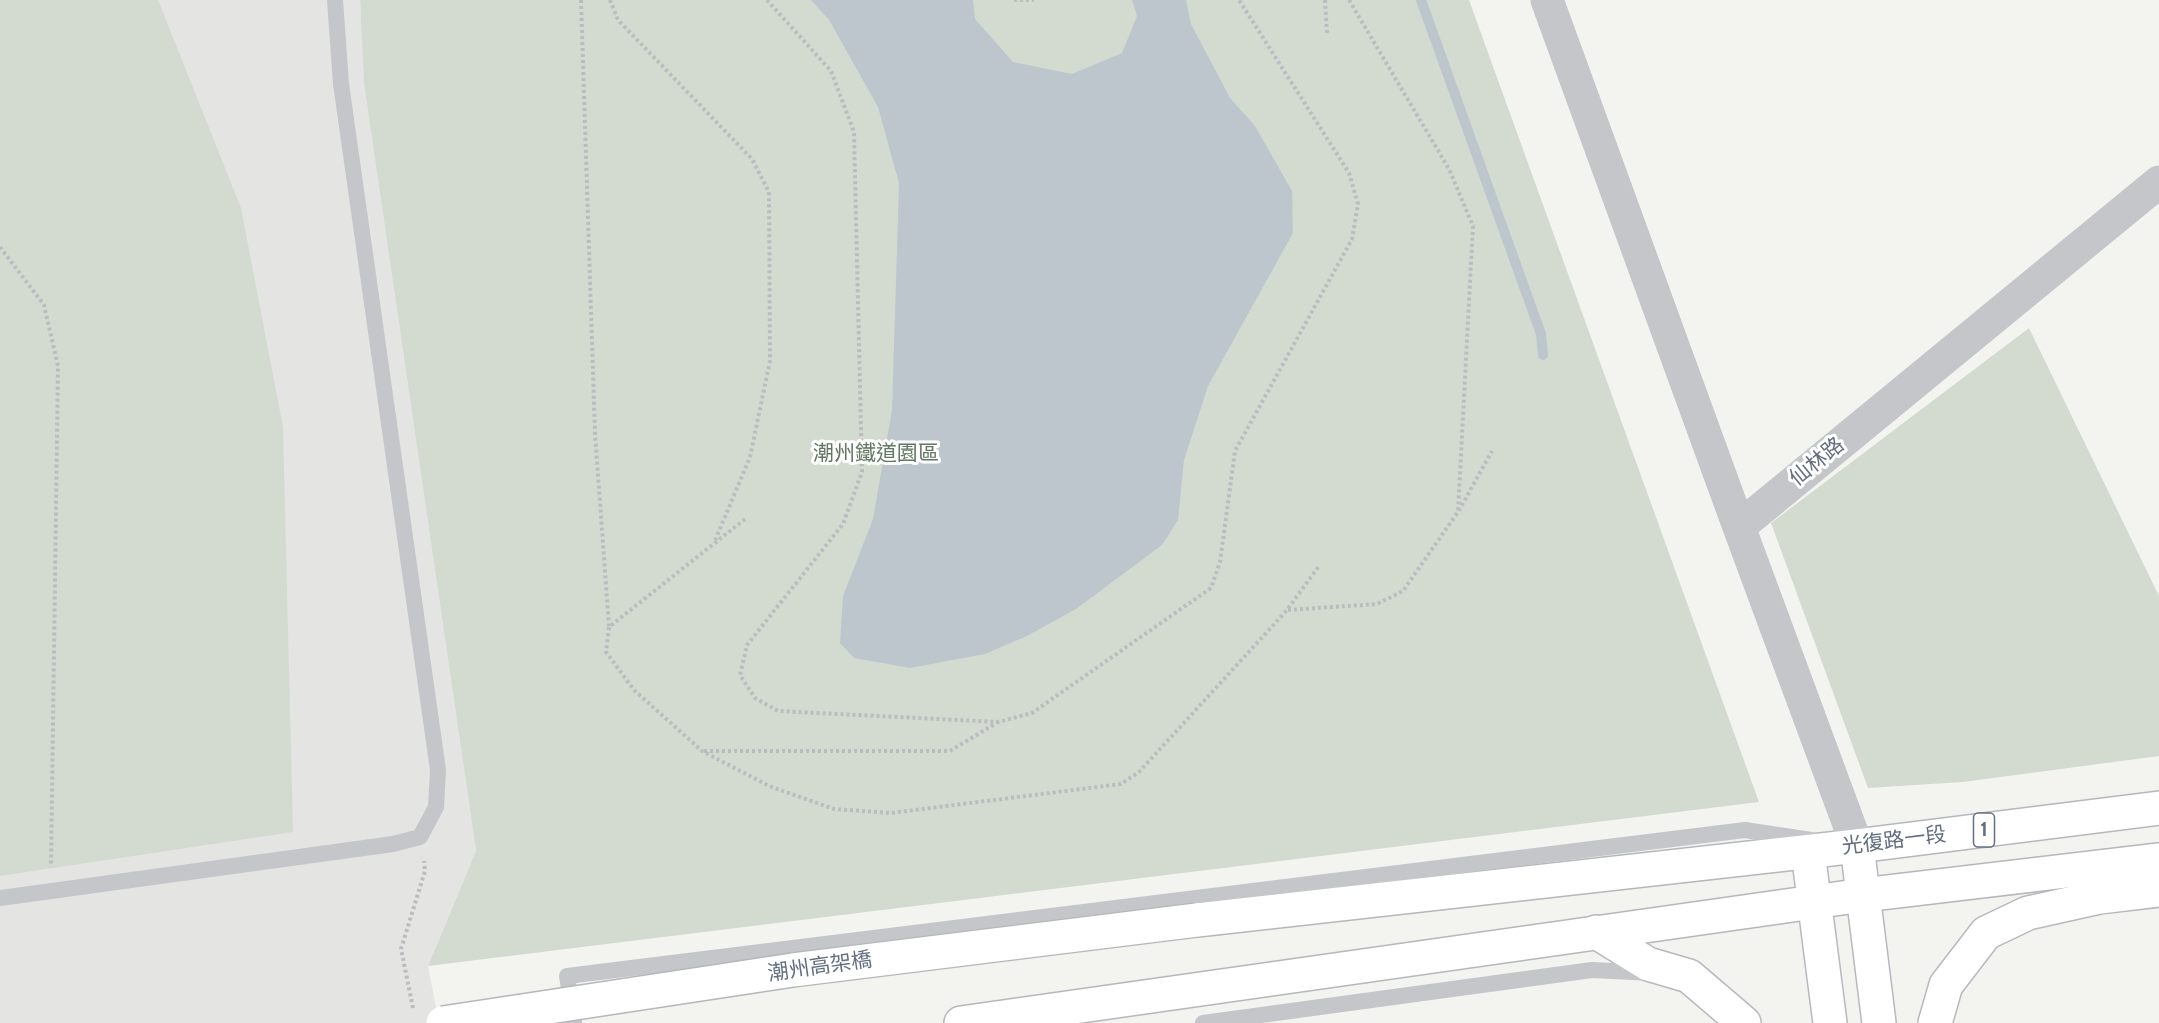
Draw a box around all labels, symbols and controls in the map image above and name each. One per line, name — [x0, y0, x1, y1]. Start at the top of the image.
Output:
street label: 仙林路 — [1785, 432, 1849, 492]
park label: 潮州鐵道園區 — [813, 441, 939, 467]
road number: 1 — [1974, 813, 1994, 847]
street label: 光復路一段 — [1840, 822, 1948, 860]
street label: 潮州高架橋 — [766, 947, 874, 987]

